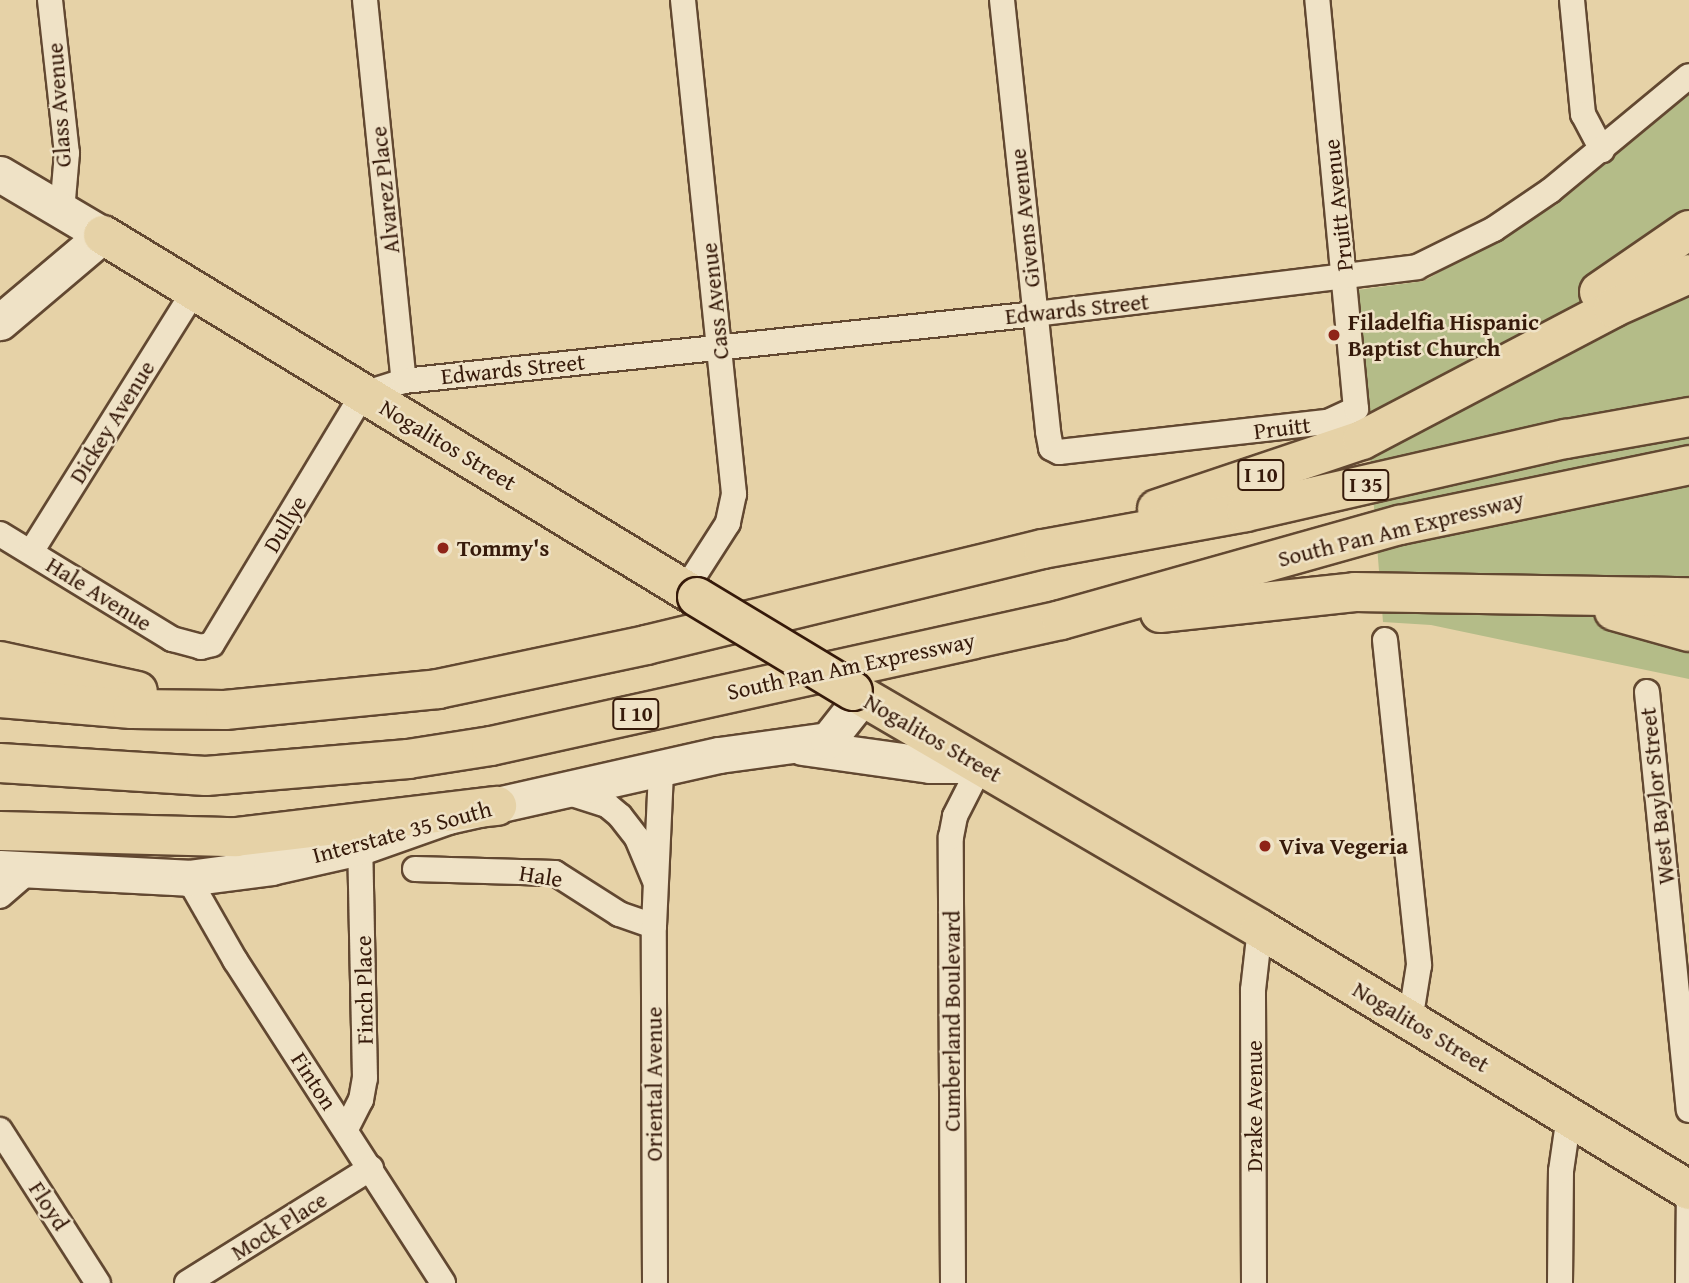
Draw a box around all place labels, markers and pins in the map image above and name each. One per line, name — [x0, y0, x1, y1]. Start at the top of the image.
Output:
place label: Filadelfia Hispanic Baptist Church — [1348, 308, 1539, 362]
marker: Filadelfia Hispanic Baptist Church — [1326, 327, 1342, 343]
place label: Tommy's — [457, 534, 549, 562]
marker: Tommy's — [435, 540, 451, 556]
place label: Viva Vegeria — [1279, 832, 1408, 860]
marker: Viva Vegeria — [1257, 838, 1273, 854]

